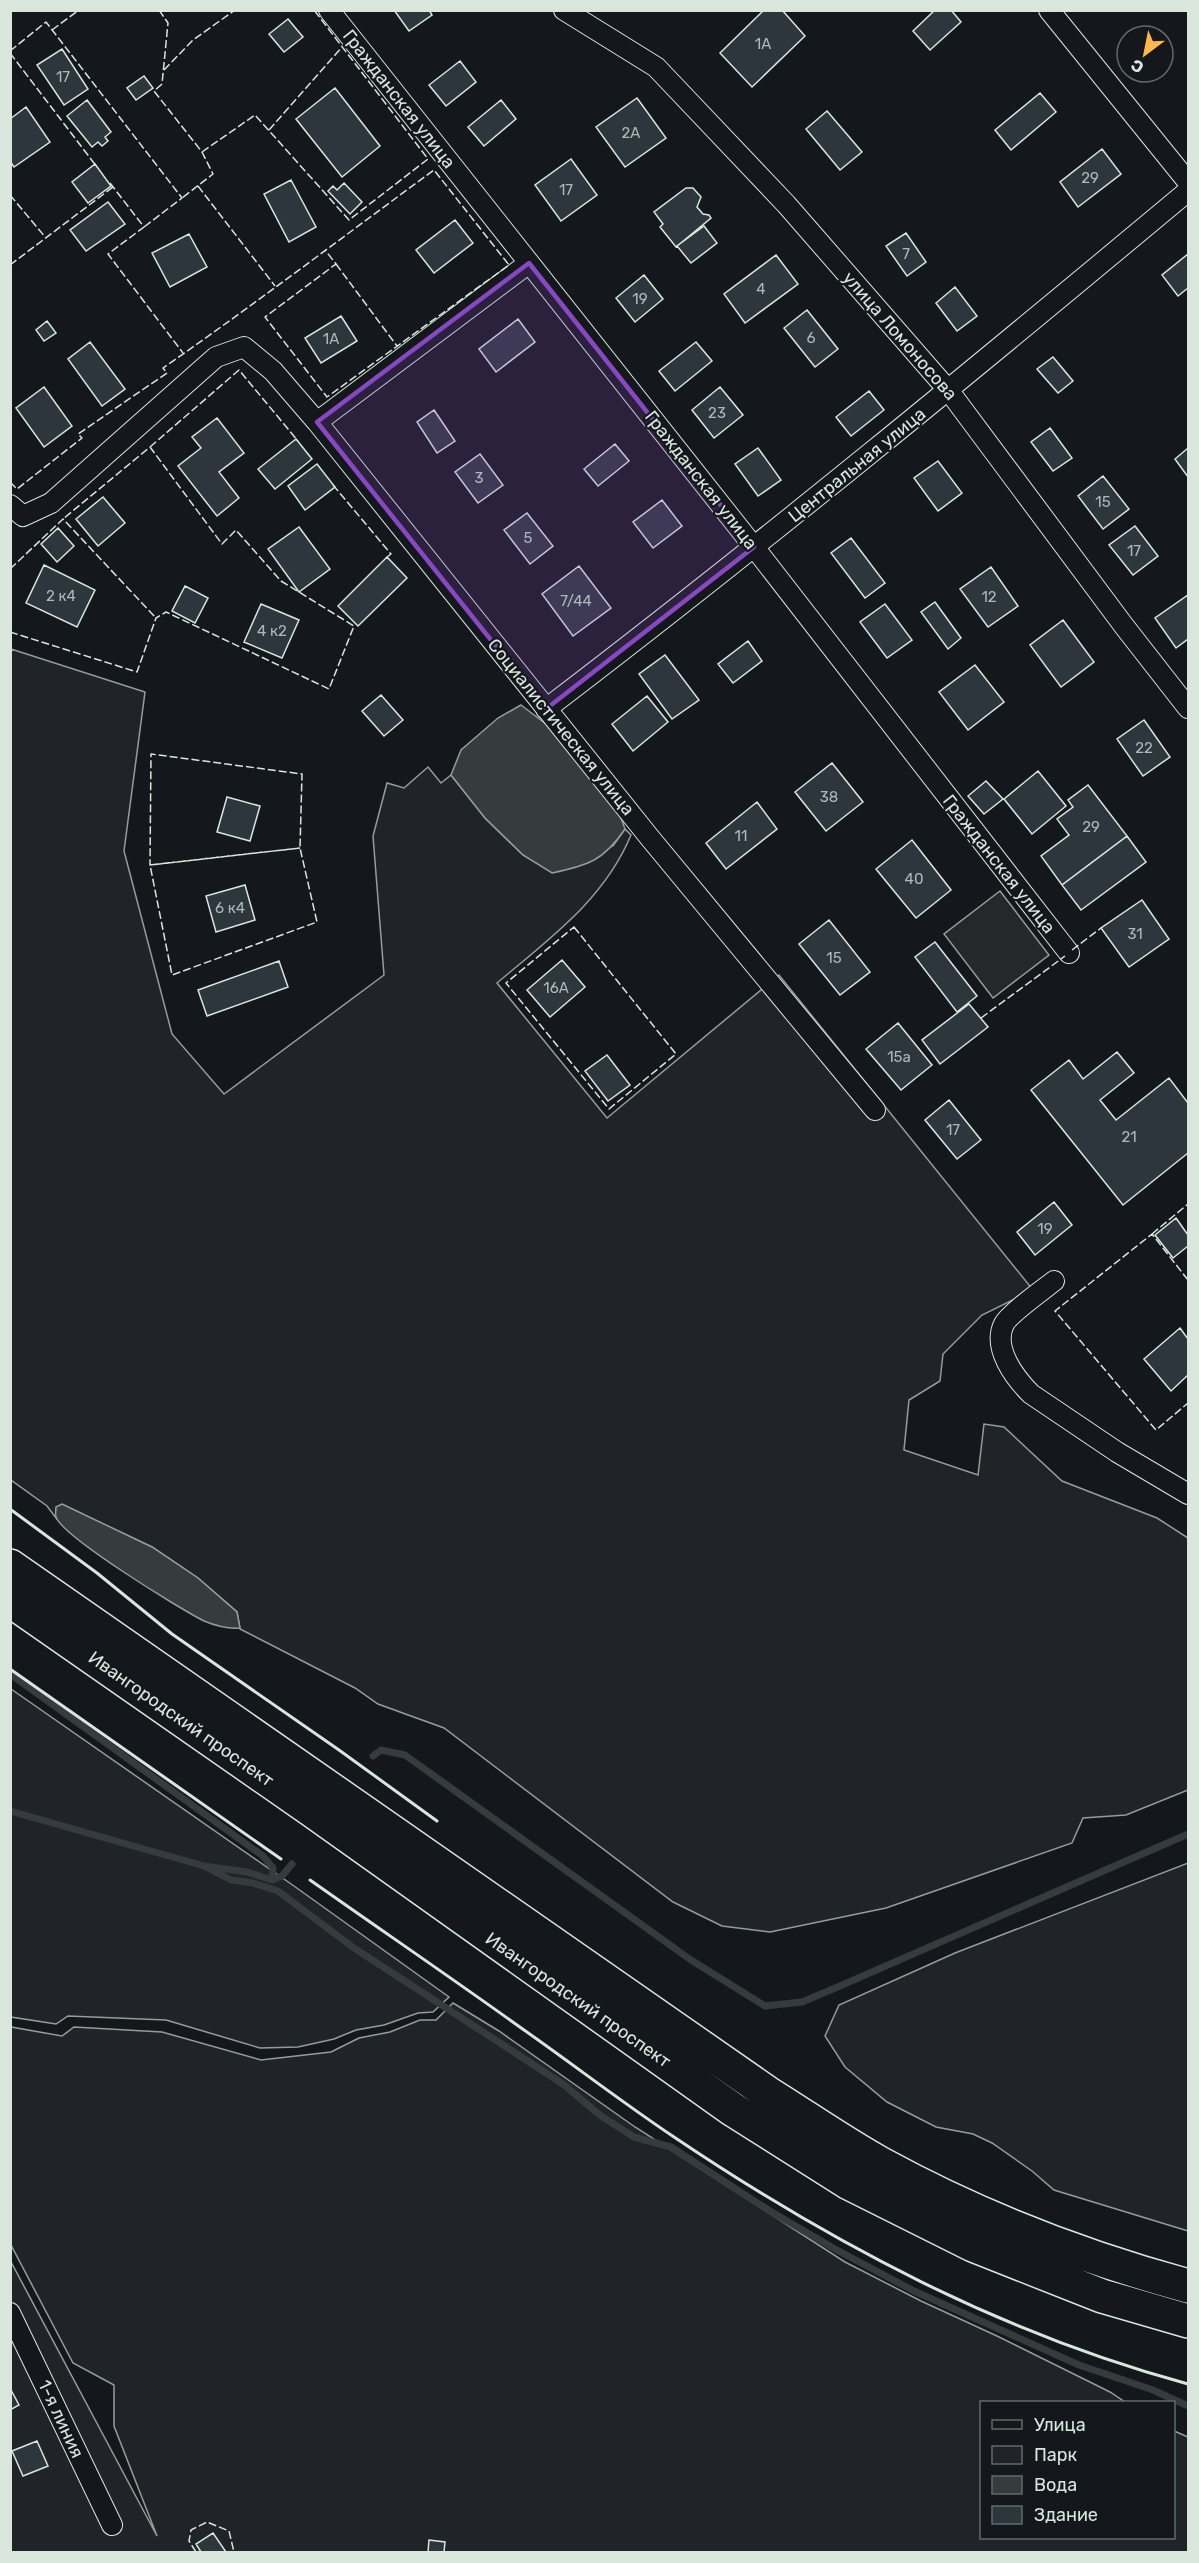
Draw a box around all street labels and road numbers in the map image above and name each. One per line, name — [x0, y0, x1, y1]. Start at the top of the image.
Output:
street label: Гражданская улица — [338, 25, 460, 173]
street label: улица Ломоносова — [838, 267, 962, 405]
street label: Центральная улица — [784, 403, 930, 527]
street label: Гражданская улица — [640, 406, 762, 554]
street label: Социалистическая улица — [483, 634, 639, 820]
street label: Гражданская улица — [938, 790, 1060, 938]
street label: Ивангородский проспект — [84, 1647, 278, 1791]
street label: Ивангородский проспект — [481, 1928, 675, 2072]
street label: 1-я линия — [33, 2376, 89, 2462]

